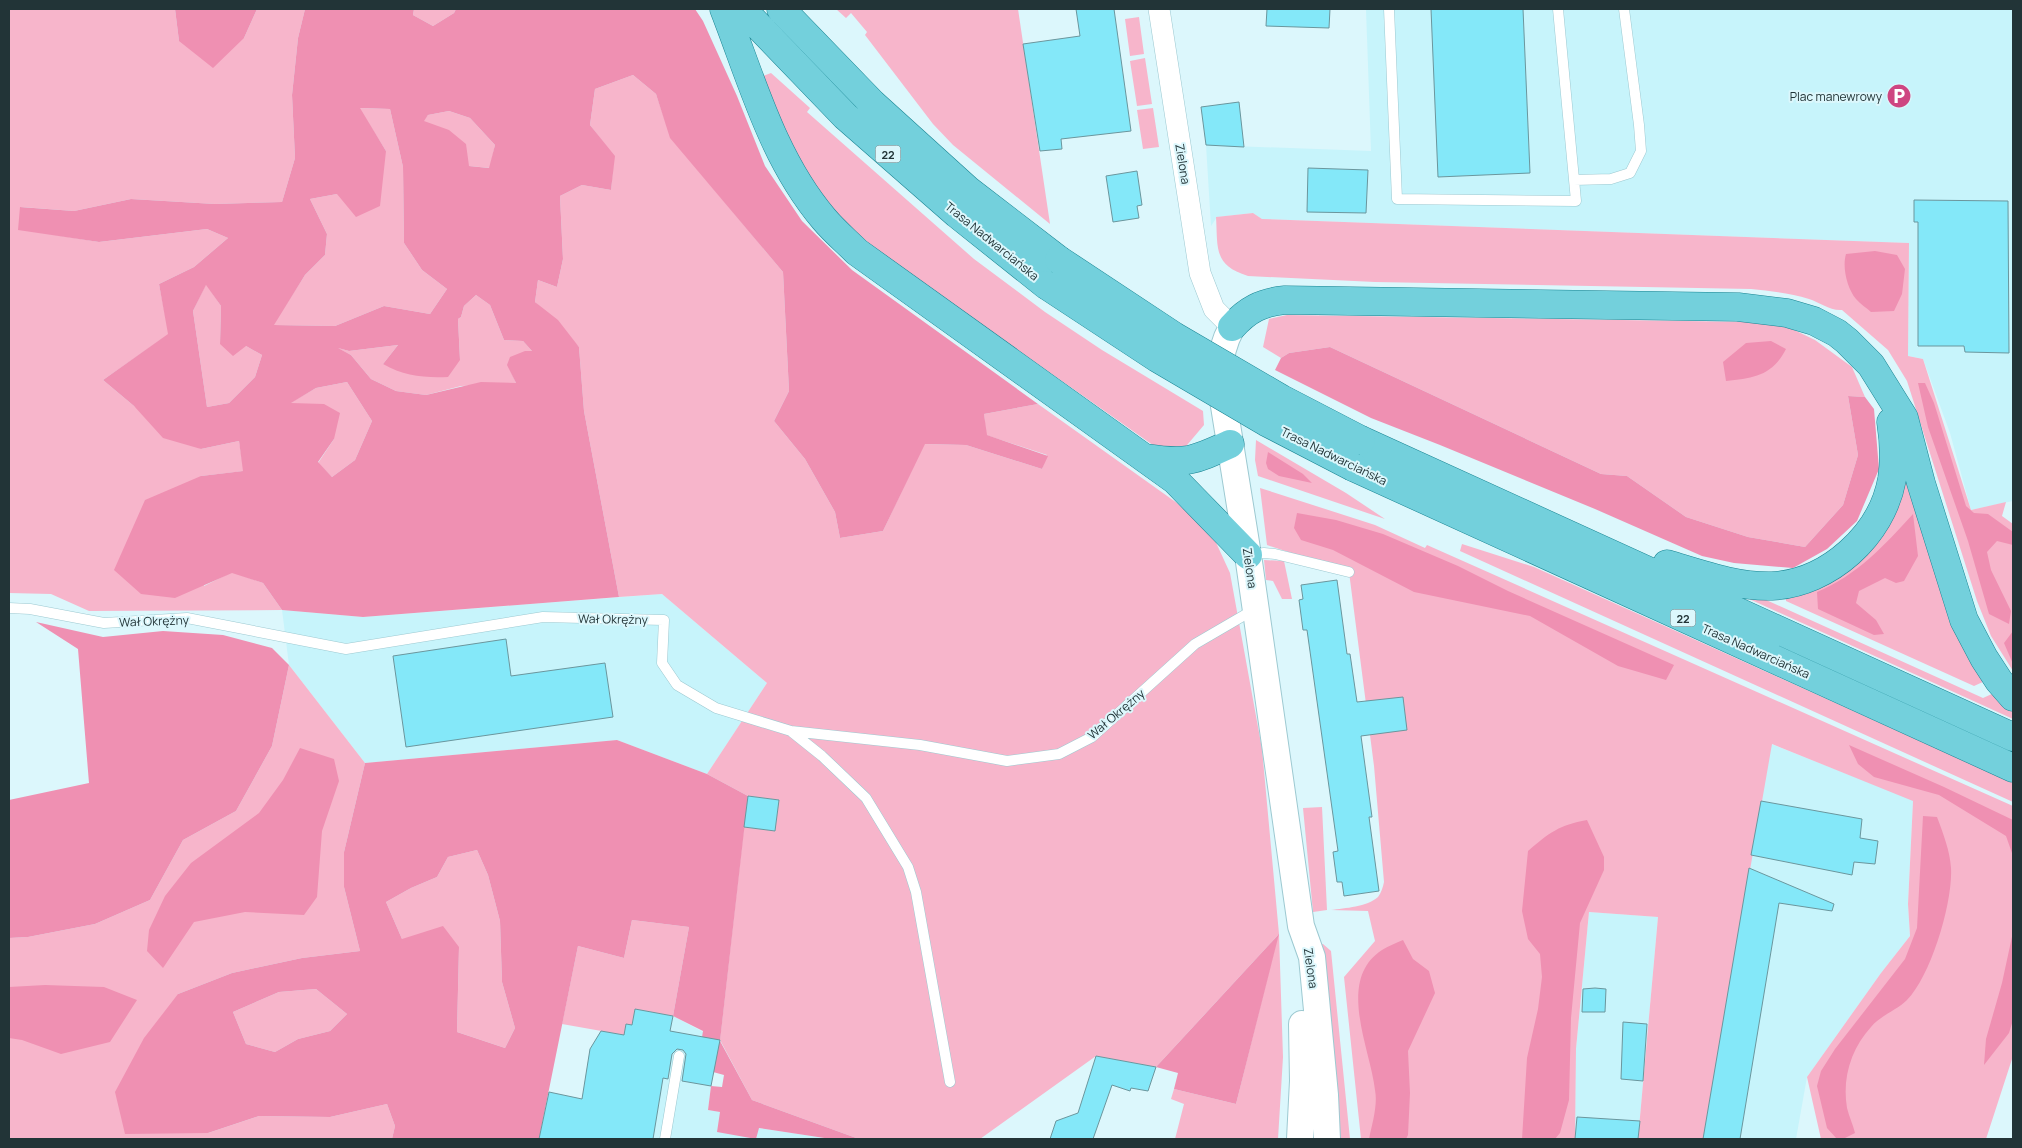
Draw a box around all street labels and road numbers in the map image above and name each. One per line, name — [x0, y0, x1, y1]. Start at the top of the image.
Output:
street label: Zielona — [1171, 142, 1195, 186]
road number: 22 — [876, 146, 900, 162]
street label: Trasa Nadwarciańska — [941, 198, 1043, 284]
street label: Trasa Nadwarciańska — [1278, 423, 1390, 489]
street label: Zielona — [1239, 547, 1261, 589]
street label: Wał Okrężny — [578, 610, 649, 628]
road number: 22 — [1670, 610, 1696, 626]
street label: Wał Okrężny — [119, 611, 190, 631]
street label: Trasa Nadwarciańska — [1699, 620, 1813, 682]
street label: Wał Okrężny — [1084, 685, 1149, 743]
street label: Zielona — [1300, 947, 1322, 989]

